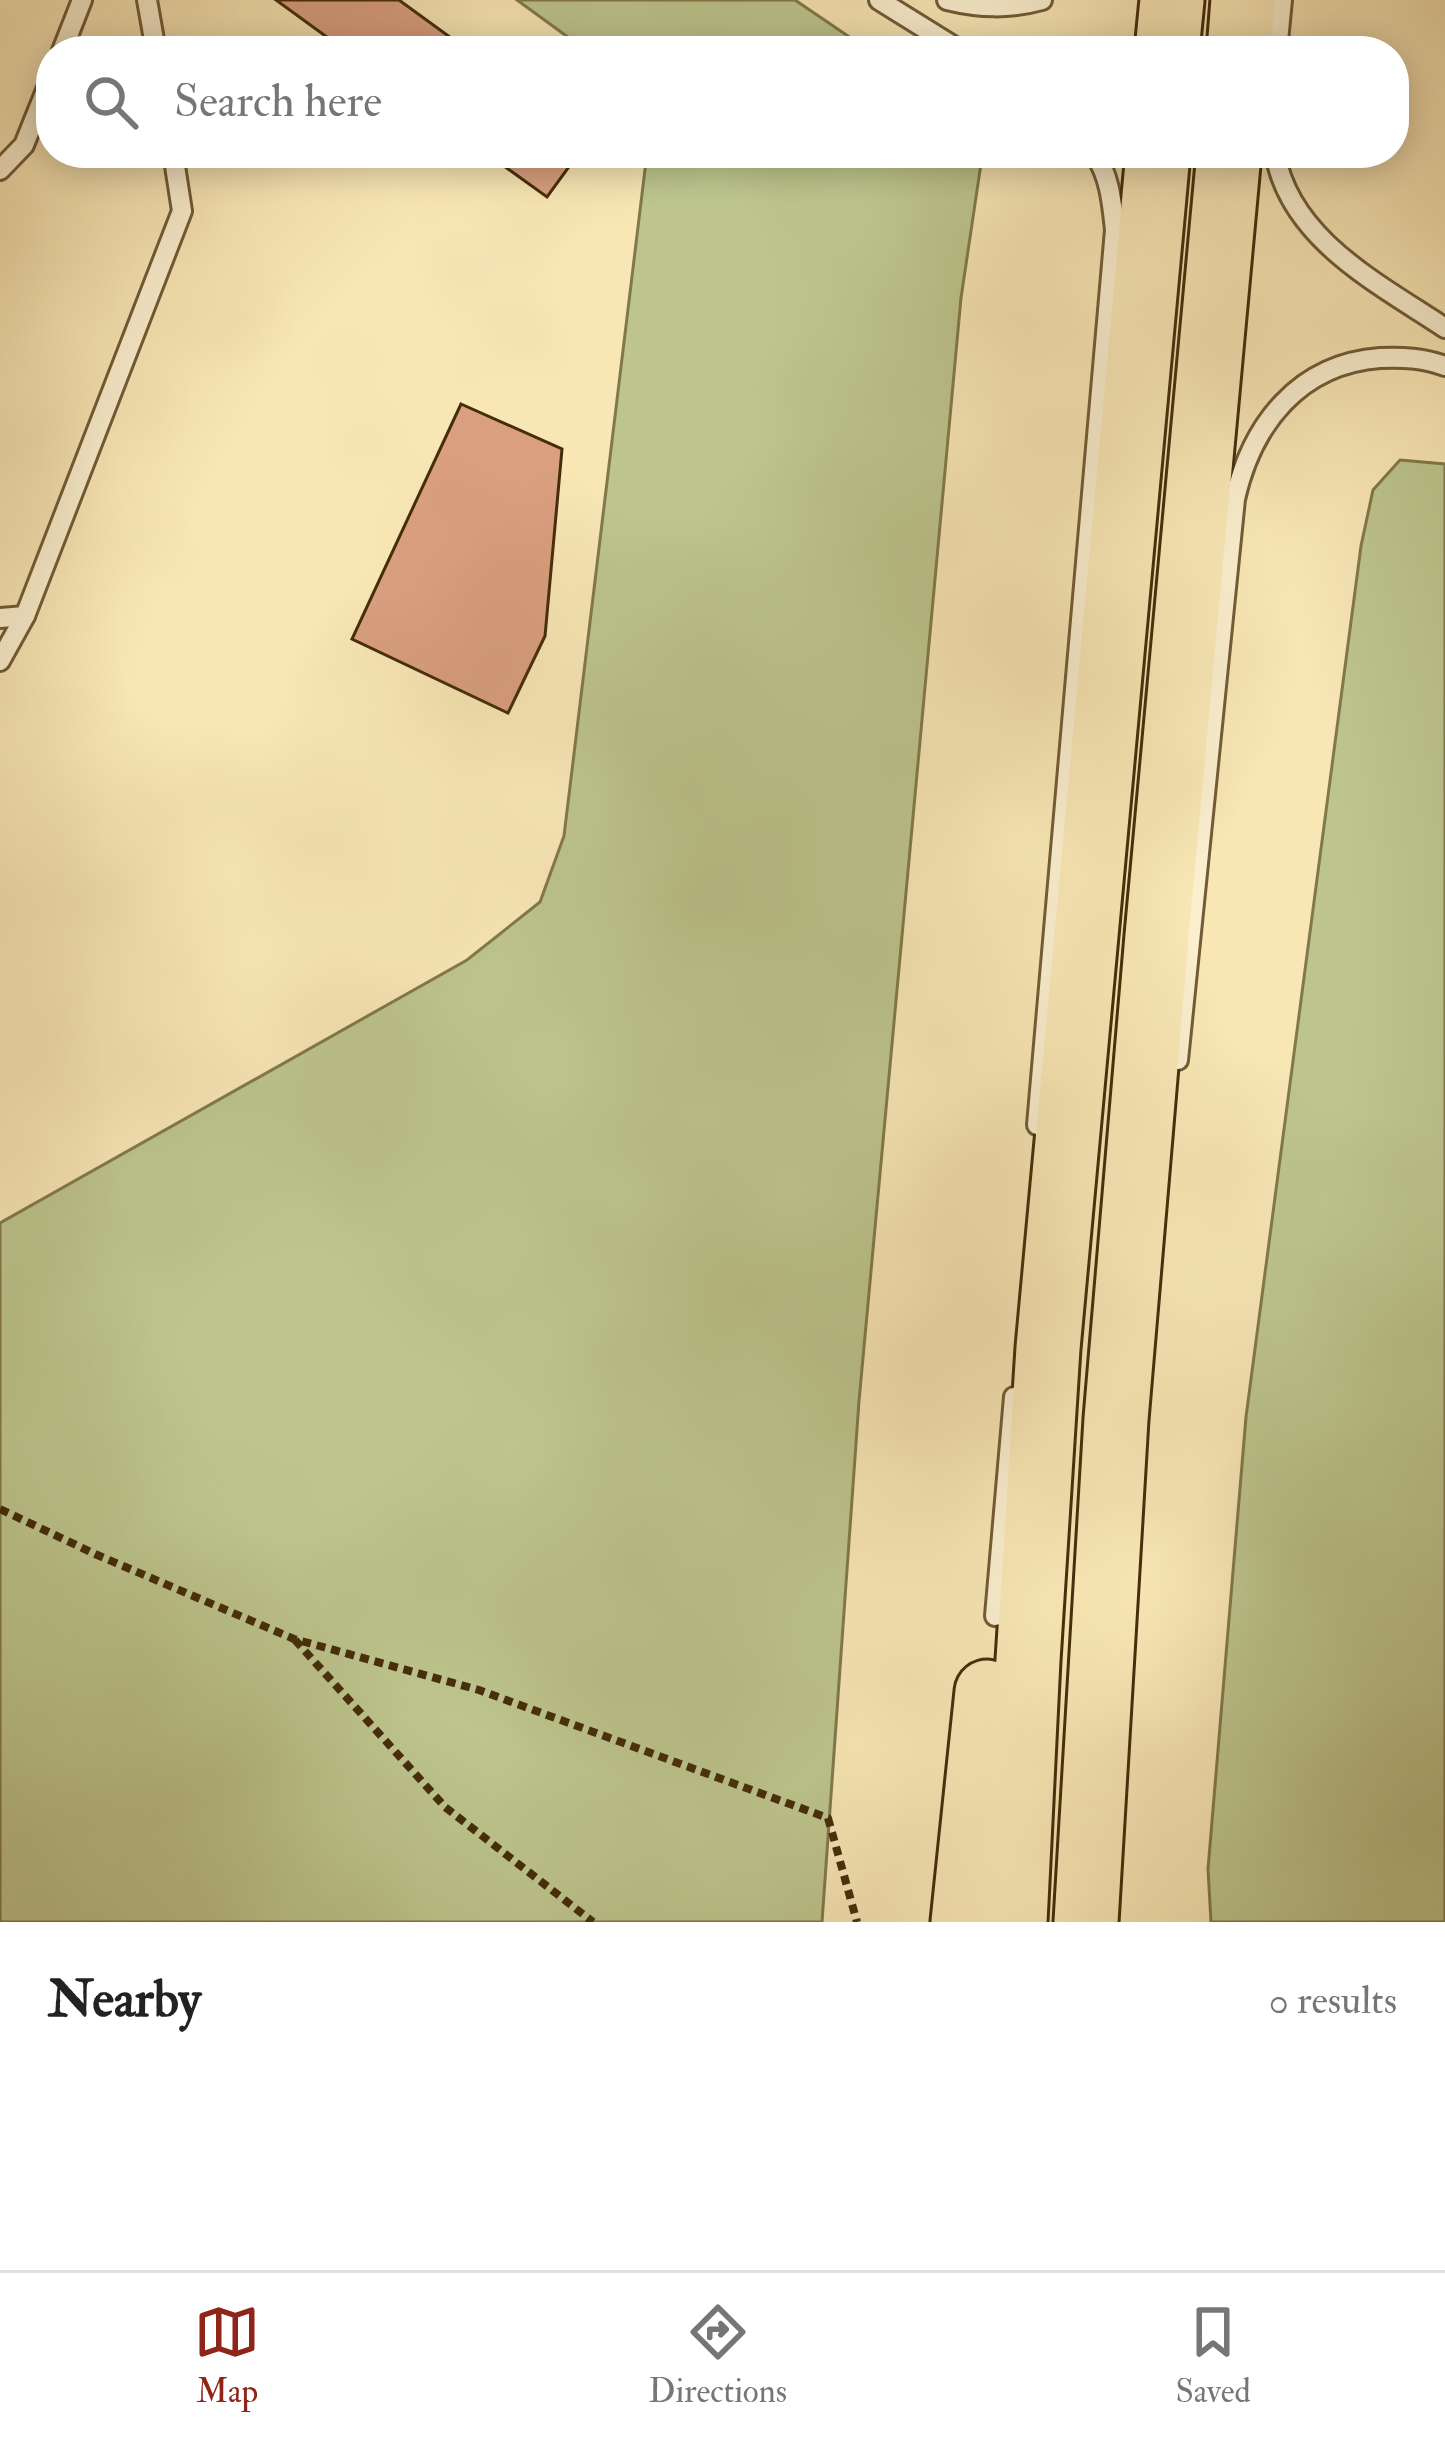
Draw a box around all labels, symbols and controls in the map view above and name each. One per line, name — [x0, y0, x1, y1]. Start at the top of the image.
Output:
search box — [36, 36, 1409, 168]
icon: search — [78, 69, 144, 135]
text: Search here — [174, 74, 382, 130]
text: Nearby — [48, 1968, 201, 2032]
text: 0 results — [1269, 1976, 1397, 2025]
tab: Map — [194, 2299, 260, 2412]
tab: Directions — [649, 2299, 787, 2412]
tab: Saved — [1175, 2299, 1251, 2412]

